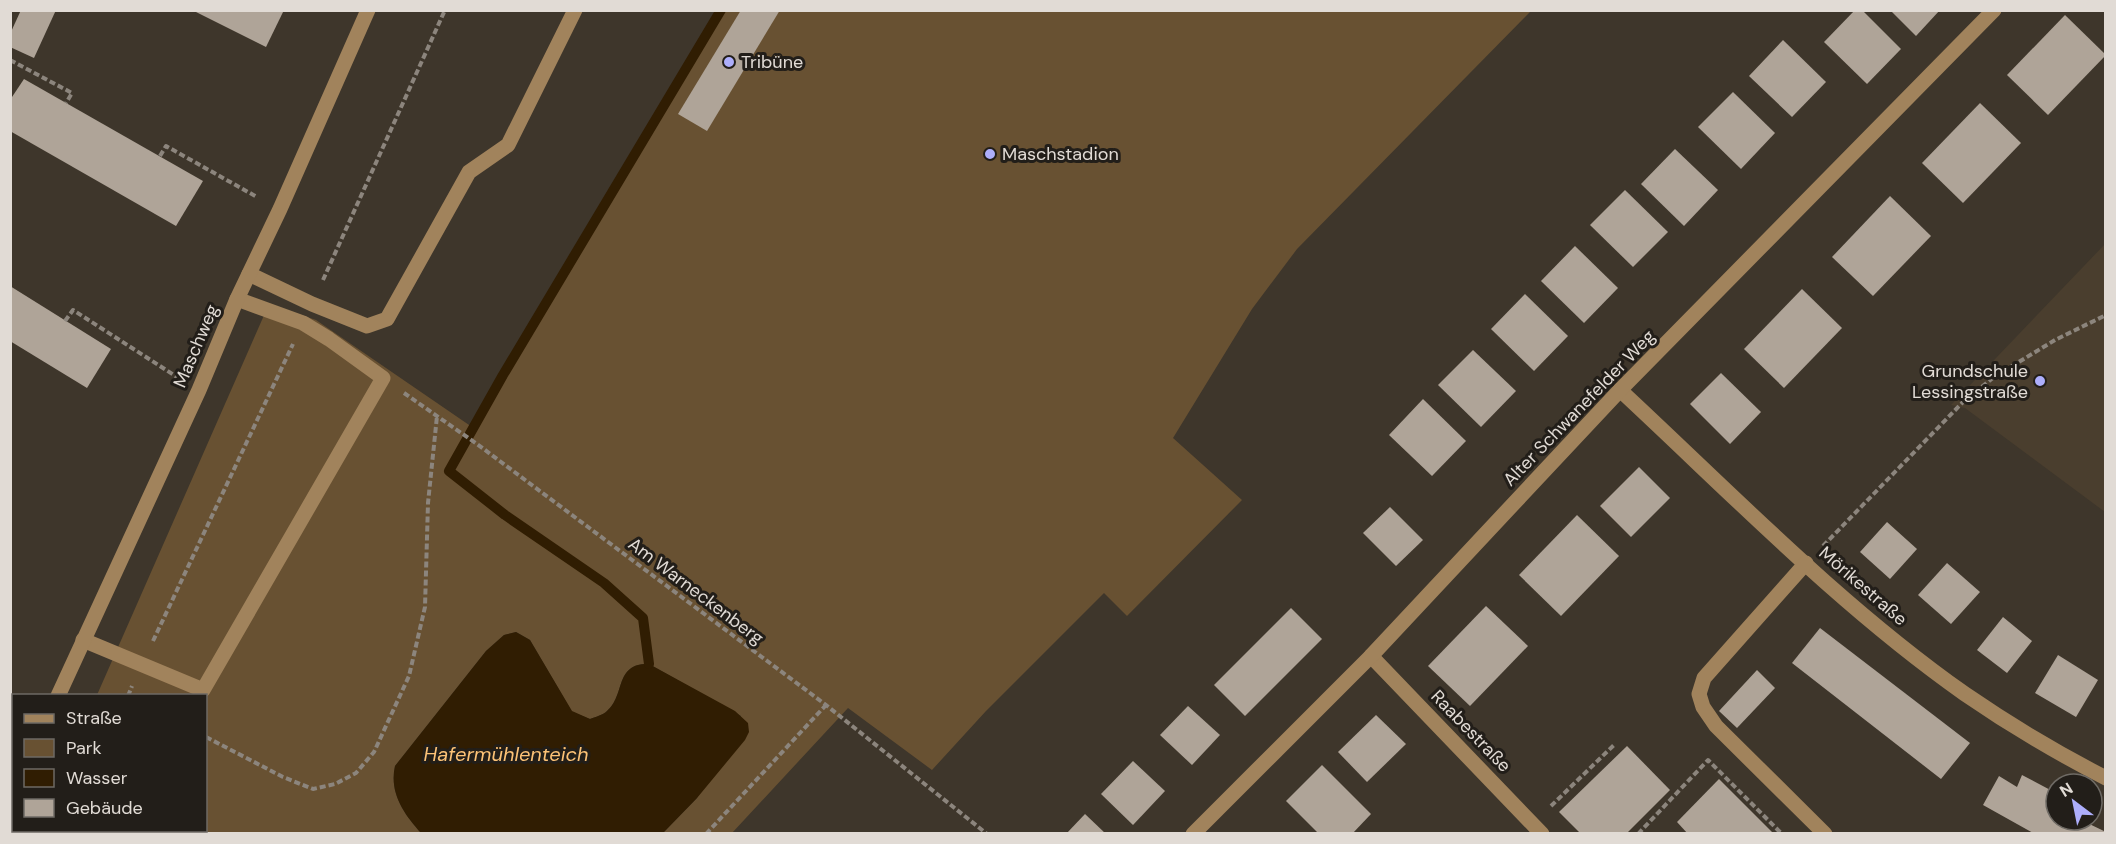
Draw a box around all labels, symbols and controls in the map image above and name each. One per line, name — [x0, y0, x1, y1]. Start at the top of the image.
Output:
place label: Tribüne — [741, 50, 803, 74]
marker: Tribüne — [722, 55, 736, 69]
place label: Maschstadion — [1002, 142, 1119, 166]
marker: Maschstadion — [983, 147, 997, 161]
street label: Maschweg — [168, 301, 224, 391]
street label: Alter Schwanefelder Weg — [1498, 325, 1660, 491]
place label: Grundschule Lessingstraße — [1912, 359, 2028, 404]
marker: Grundschule Lessingstraße — [2033, 374, 2047, 388]
street label: Am Warneckenberg — [623, 532, 769, 650]
street label: Mörikestraße — [1814, 541, 1912, 631]
street label: Raabestraße — [1426, 685, 1516, 777]
legend — [12, 694, 207, 832]
text: Straße — [66, 706, 122, 730]
text: Park — [66, 736, 102, 760]
water label: Hafermühlenteich — [424, 741, 589, 767]
text: Wasser — [66, 766, 128, 790]
north arrow — [2044, 772, 2104, 832]
text: N — [2056, 778, 2077, 802]
text: Gebäude — [66, 796, 143, 820]

